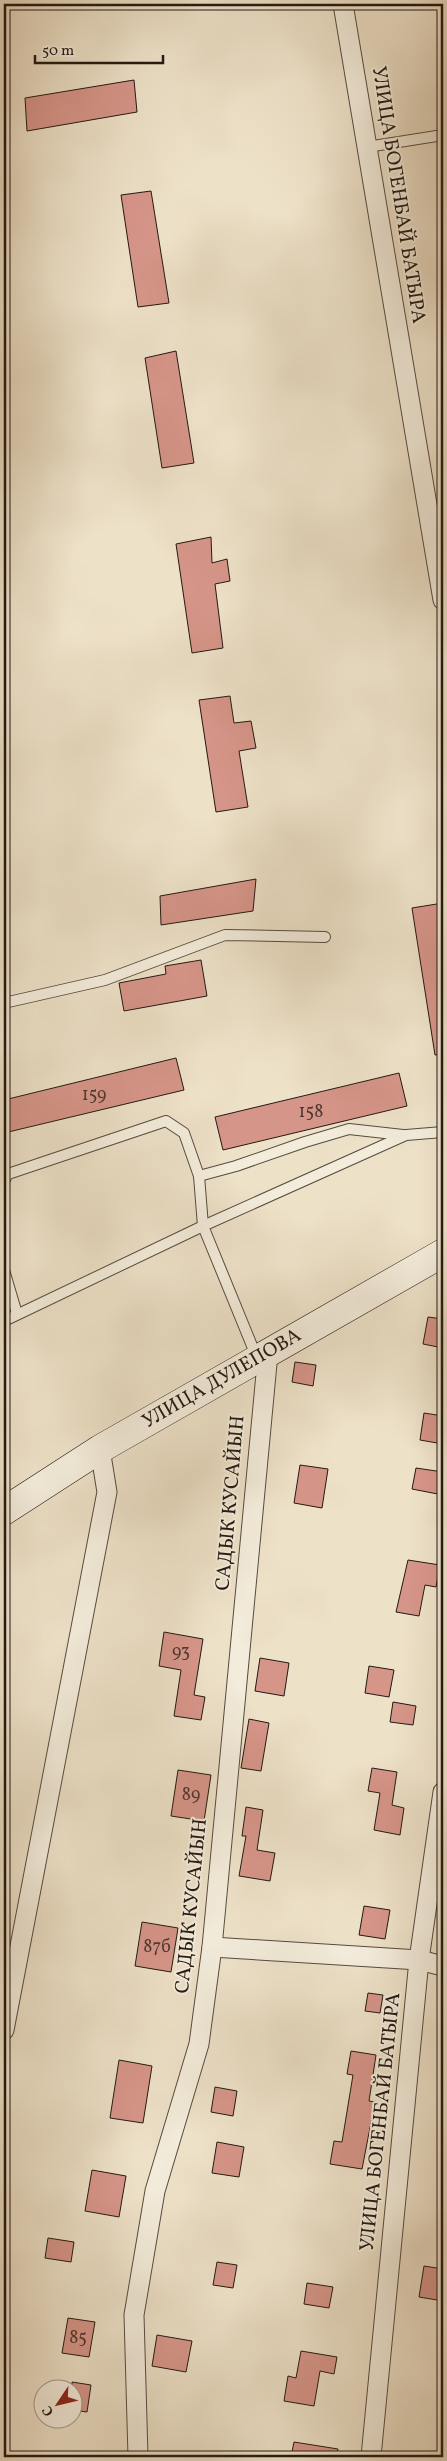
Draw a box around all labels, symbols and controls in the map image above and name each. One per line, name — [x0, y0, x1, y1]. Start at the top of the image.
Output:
scale bar — [35, 32, 162, 64]
text: 50 m — [42, 41, 74, 62]
street label: УЛИЦА БОГЕНБАЙ БАТЫРА — [364, 64, 432, 326]
house number: 159 — [82, 1083, 106, 1108]
house number: 158 — [299, 1100, 323, 1125]
street label: УЛИЦА ДУЛЕПОВА — [137, 1322, 307, 1436]
street label: САДЫК КУСАЙЫН — [209, 1414, 253, 1592]
house number: 93 — [172, 1640, 190, 1665]
house number: 89 — [182, 1783, 200, 1808]
street label: САДЫК КУСАЙЫН — [169, 1817, 215, 1995]
house number: 87б — [143, 1935, 171, 1960]
street label: УЛИЦА БОГЕНБАЙ БАТЫРА — [353, 1991, 409, 2253]
house number: 85 — [69, 2326, 87, 2351]
north arrow — [32, 2378, 82, 2428]
text: С — [38, 2401, 59, 2420]

